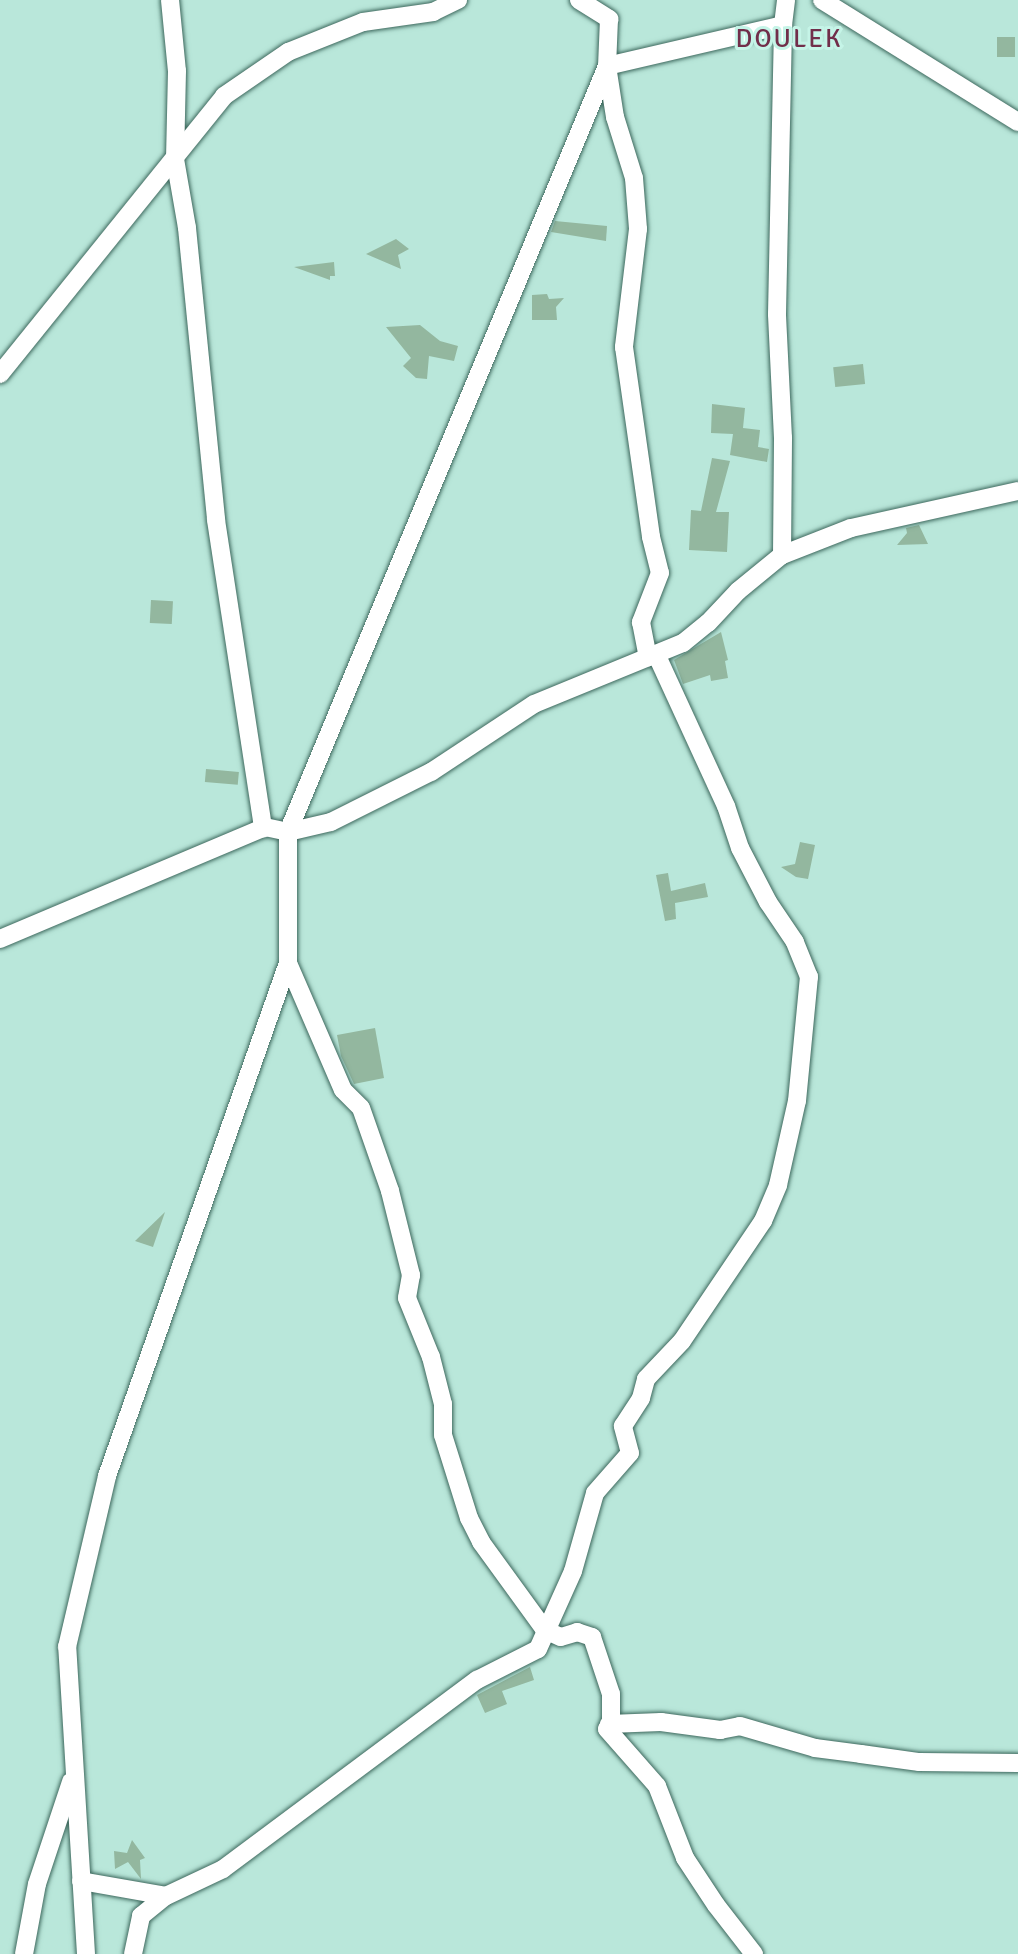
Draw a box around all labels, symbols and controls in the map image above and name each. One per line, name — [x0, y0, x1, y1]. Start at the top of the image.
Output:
district label: DOULEK — [736, 24, 842, 56]

